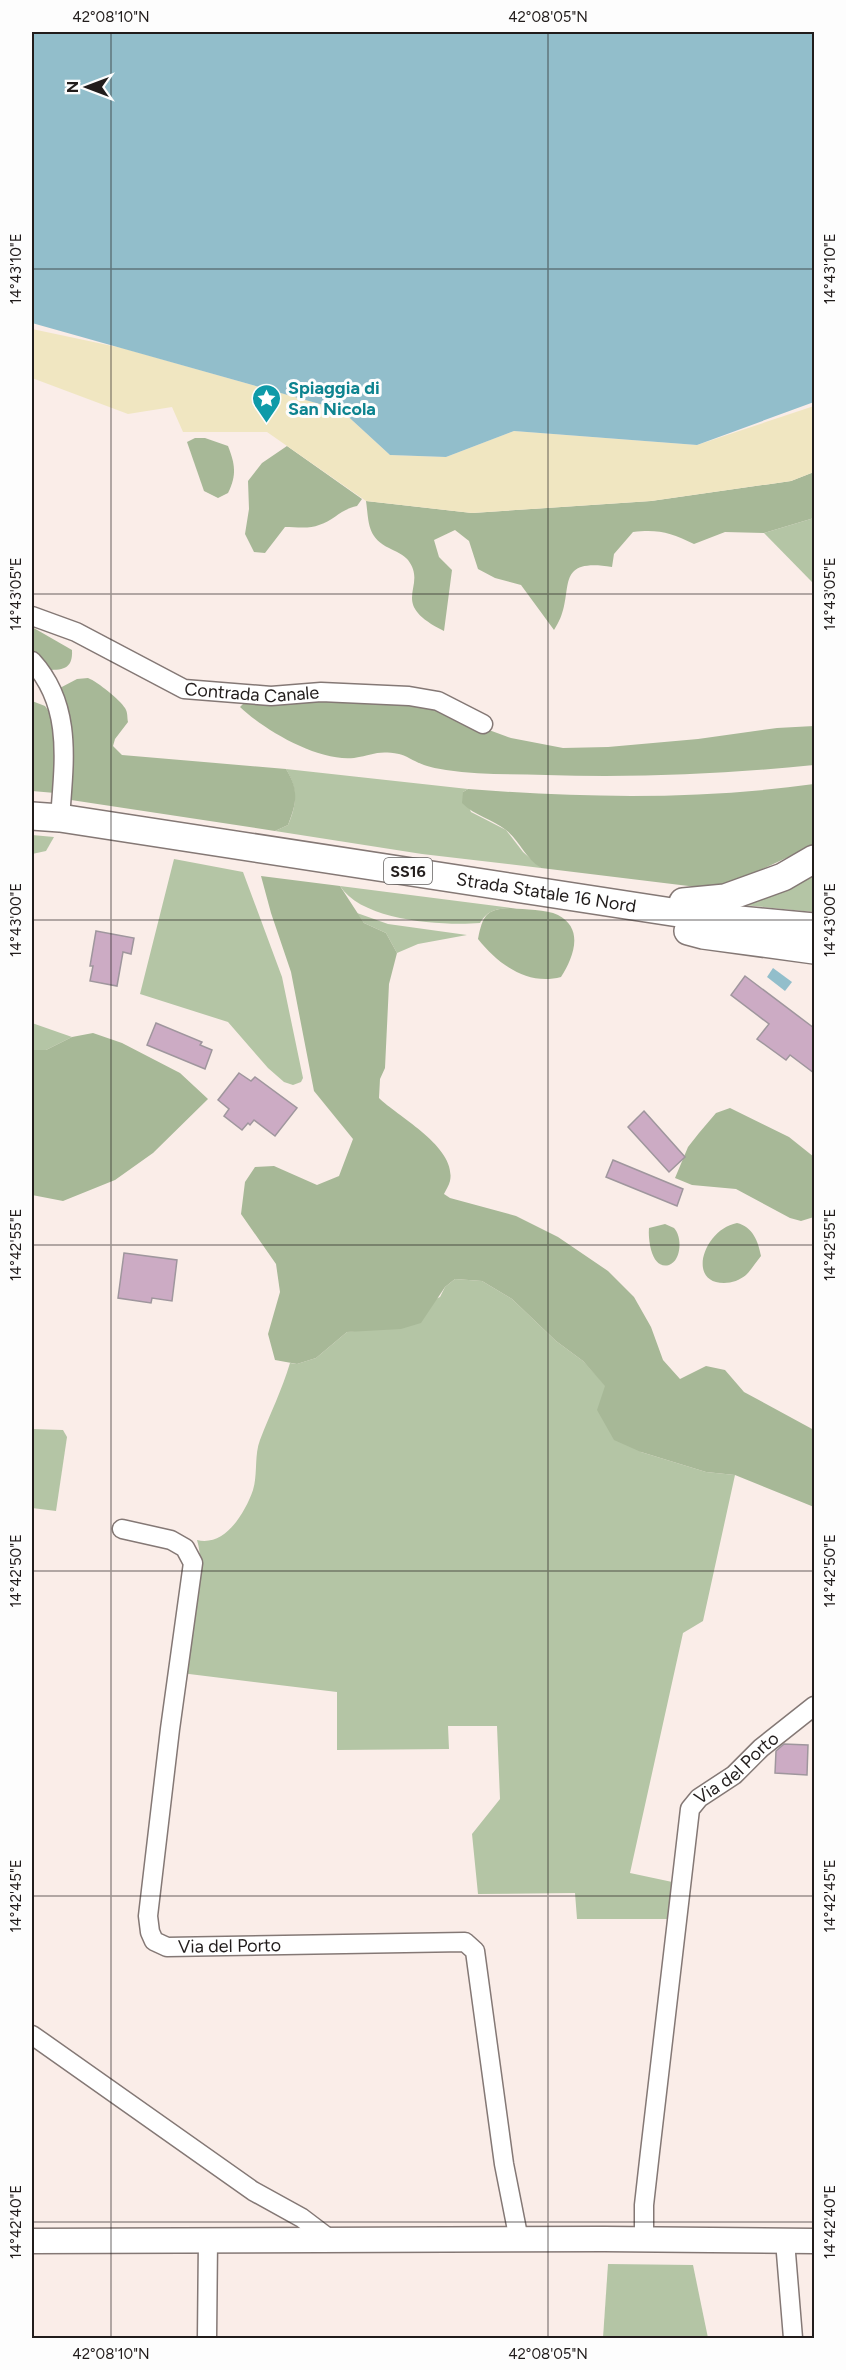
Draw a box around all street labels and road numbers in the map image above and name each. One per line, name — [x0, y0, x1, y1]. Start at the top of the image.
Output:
street label: Contrada Canale — [184, 678, 320, 707]
road number: SS16 — [384, 858, 432, 884]
street label: Strada Statale 16 Nord — [455, 868, 638, 917]
street label: Via del Porto — [690, 1727, 783, 1809]
street label: Via del Porto — [178, 1934, 281, 1958]

